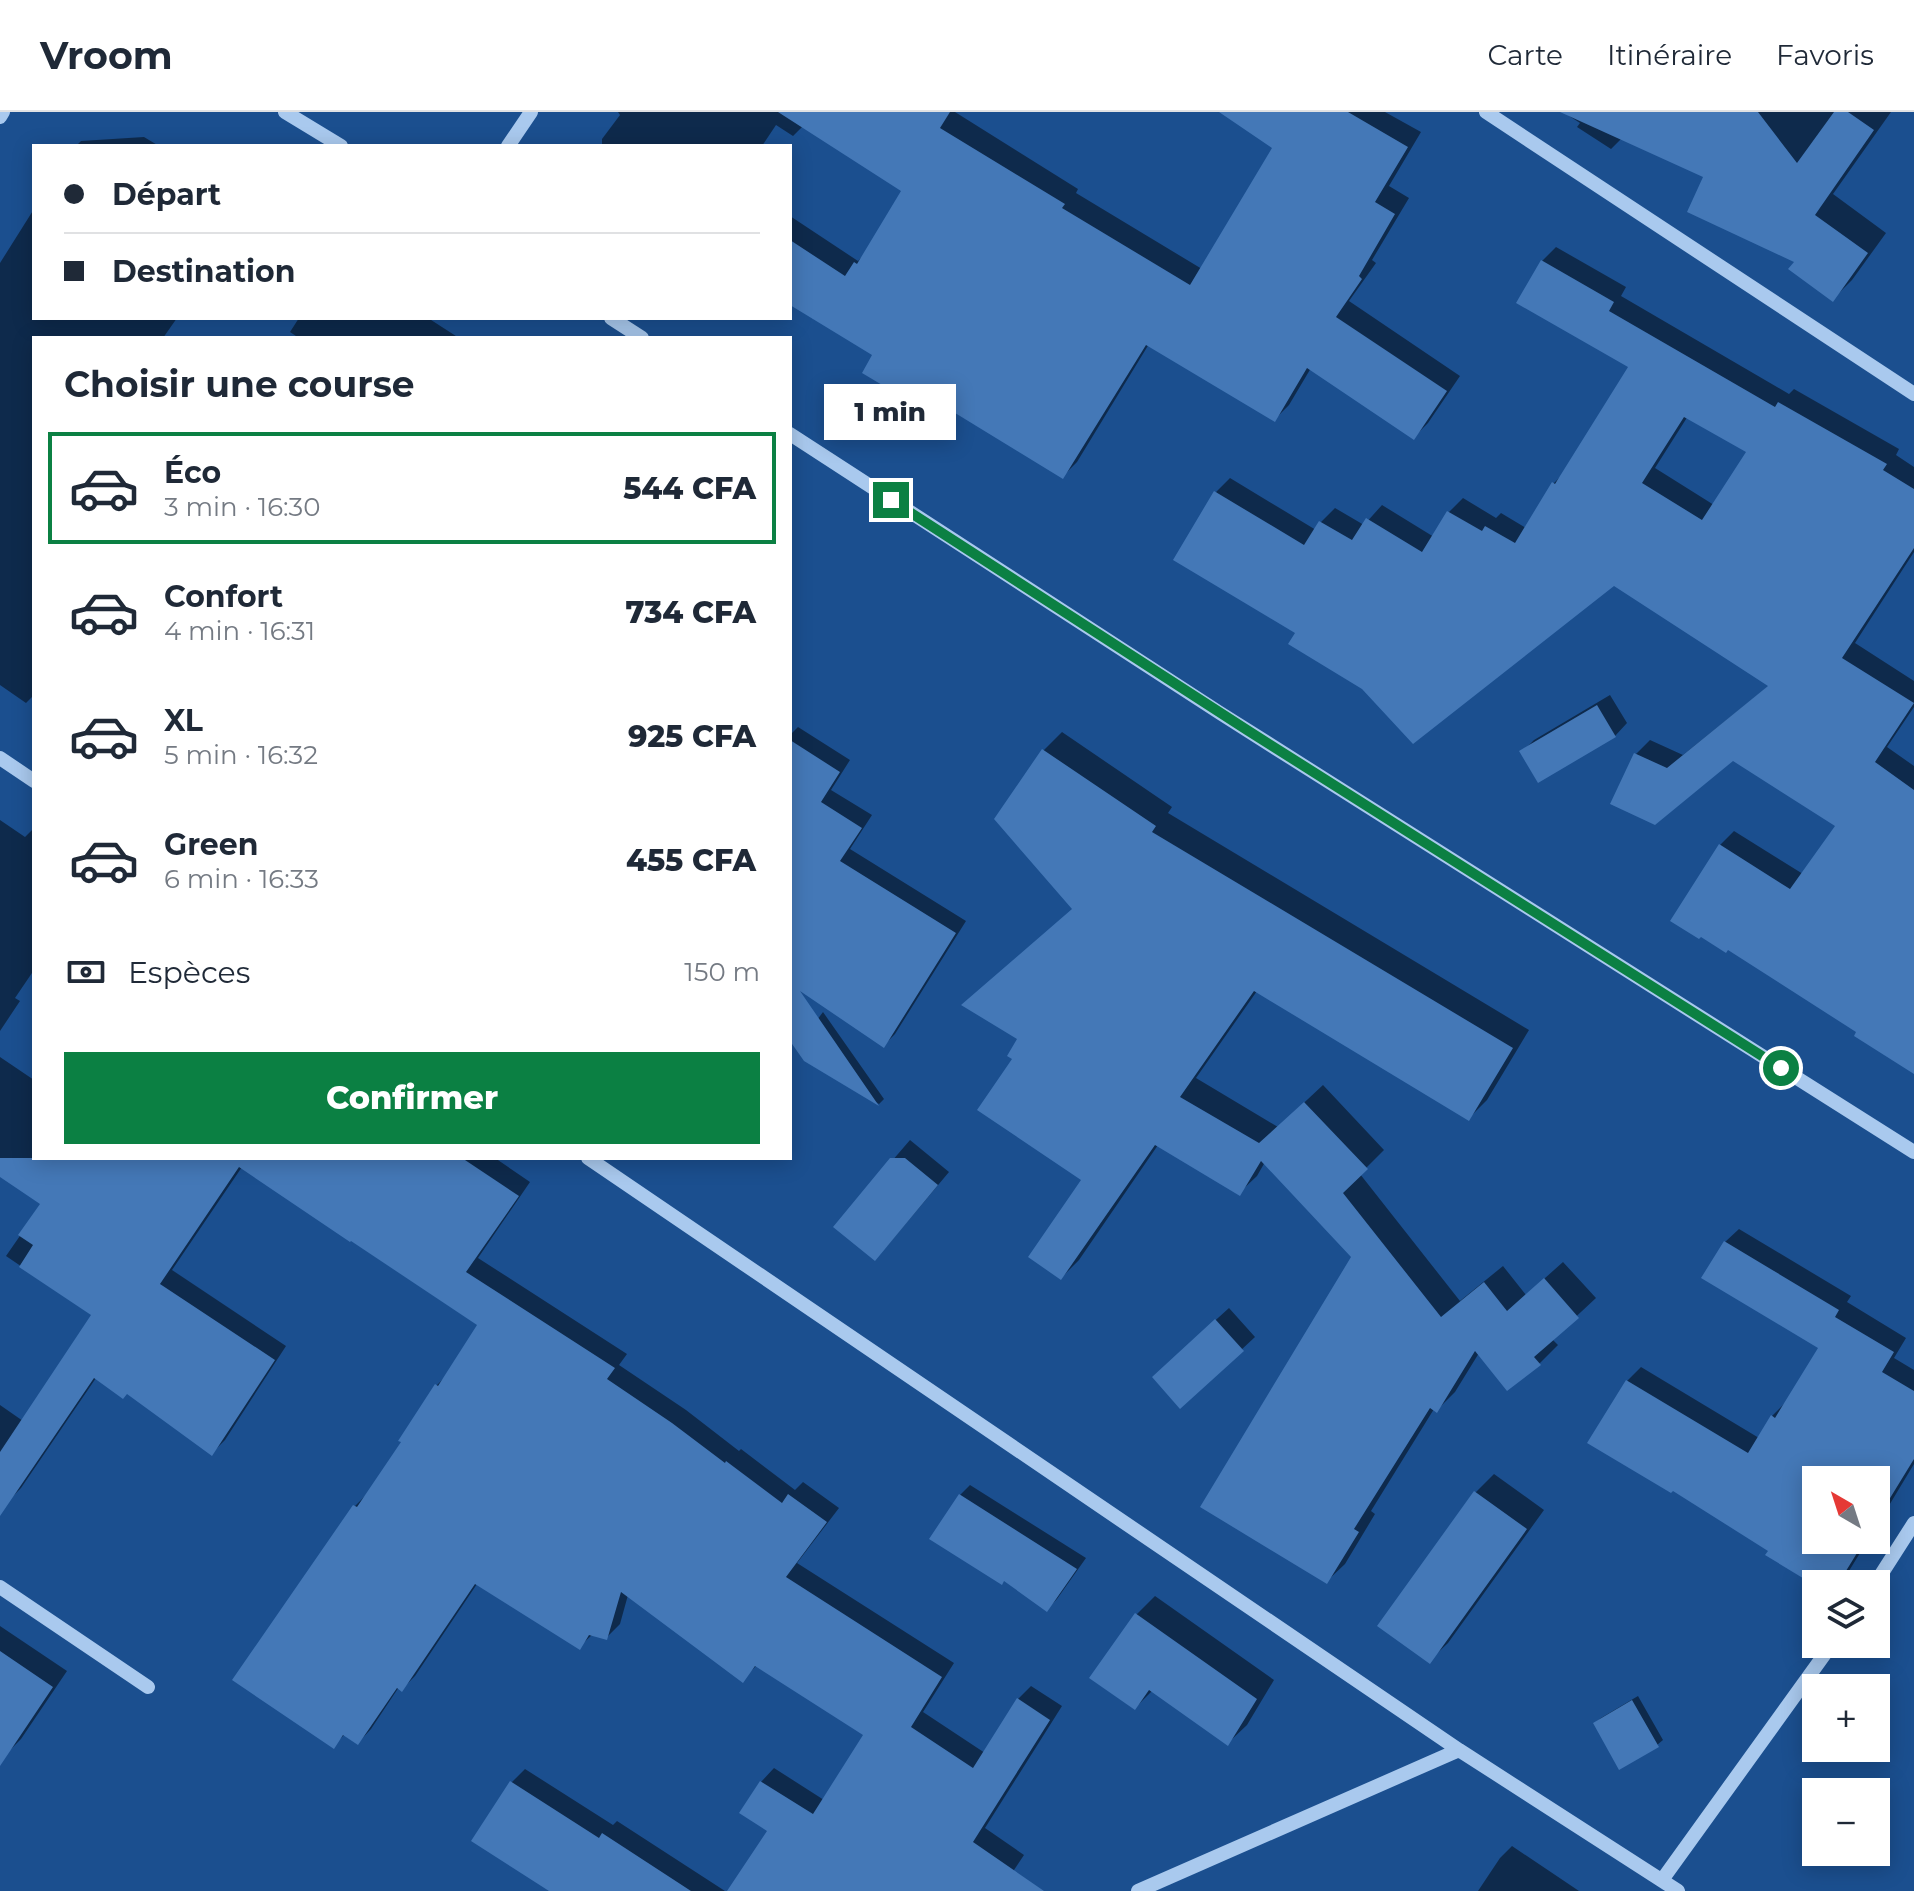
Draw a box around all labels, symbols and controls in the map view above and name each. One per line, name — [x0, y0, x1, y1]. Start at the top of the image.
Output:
text: Vroom — [40, 32, 173, 79]
text: Carte — [1487, 38, 1563, 72]
text: Itinéraire — [1607, 38, 1732, 72]
text: Favoris — [1776, 38, 1874, 72]
text: Départ — [112, 176, 221, 213]
text: Destination — [112, 253, 295, 290]
text: Choisir une course — [64, 362, 415, 406]
callout: 1 min — [825, 384, 957, 440]
text: 1 min — [854, 396, 926, 428]
icon: car — [68, 452, 140, 524]
text: Éco — [164, 454, 221, 491]
text: 544 CFA — [623, 470, 756, 507]
route end — [873, 482, 909, 518]
text: 3 min · 16:30 — [164, 491, 320, 523]
icon: car — [68, 576, 140, 648]
text: Confort — [164, 578, 283, 615]
text: 734 CFA — [625, 594, 756, 631]
text: 4 min · 16:31 — [164, 615, 315, 647]
icon: car — [68, 700, 140, 772]
text: XL — [164, 702, 203, 739]
text: 925 CFA — [628, 718, 756, 755]
text: 5 min · 16:32 — [164, 739, 318, 771]
icon: car — [68, 824, 140, 896]
text: Green — [164, 826, 258, 863]
text: 455 CFA — [626, 842, 756, 879]
text: 6 min · 16:33 — [164, 863, 319, 895]
icon: cash — [64, 950, 108, 994]
text: Espèces — [128, 954, 250, 991]
text: 150 m — [684, 956, 760, 988]
route start — [1763, 1050, 1799, 1086]
button: Confirmer — [64, 1052, 760, 1144]
north arrow — [1802, 1466, 1890, 1554]
map controls — [1802, 1466, 1890, 1866]
button: layers — [1802, 1570, 1890, 1658]
button: + — [1802, 1674, 1890, 1762]
button: − — [1802, 1778, 1890, 1866]

